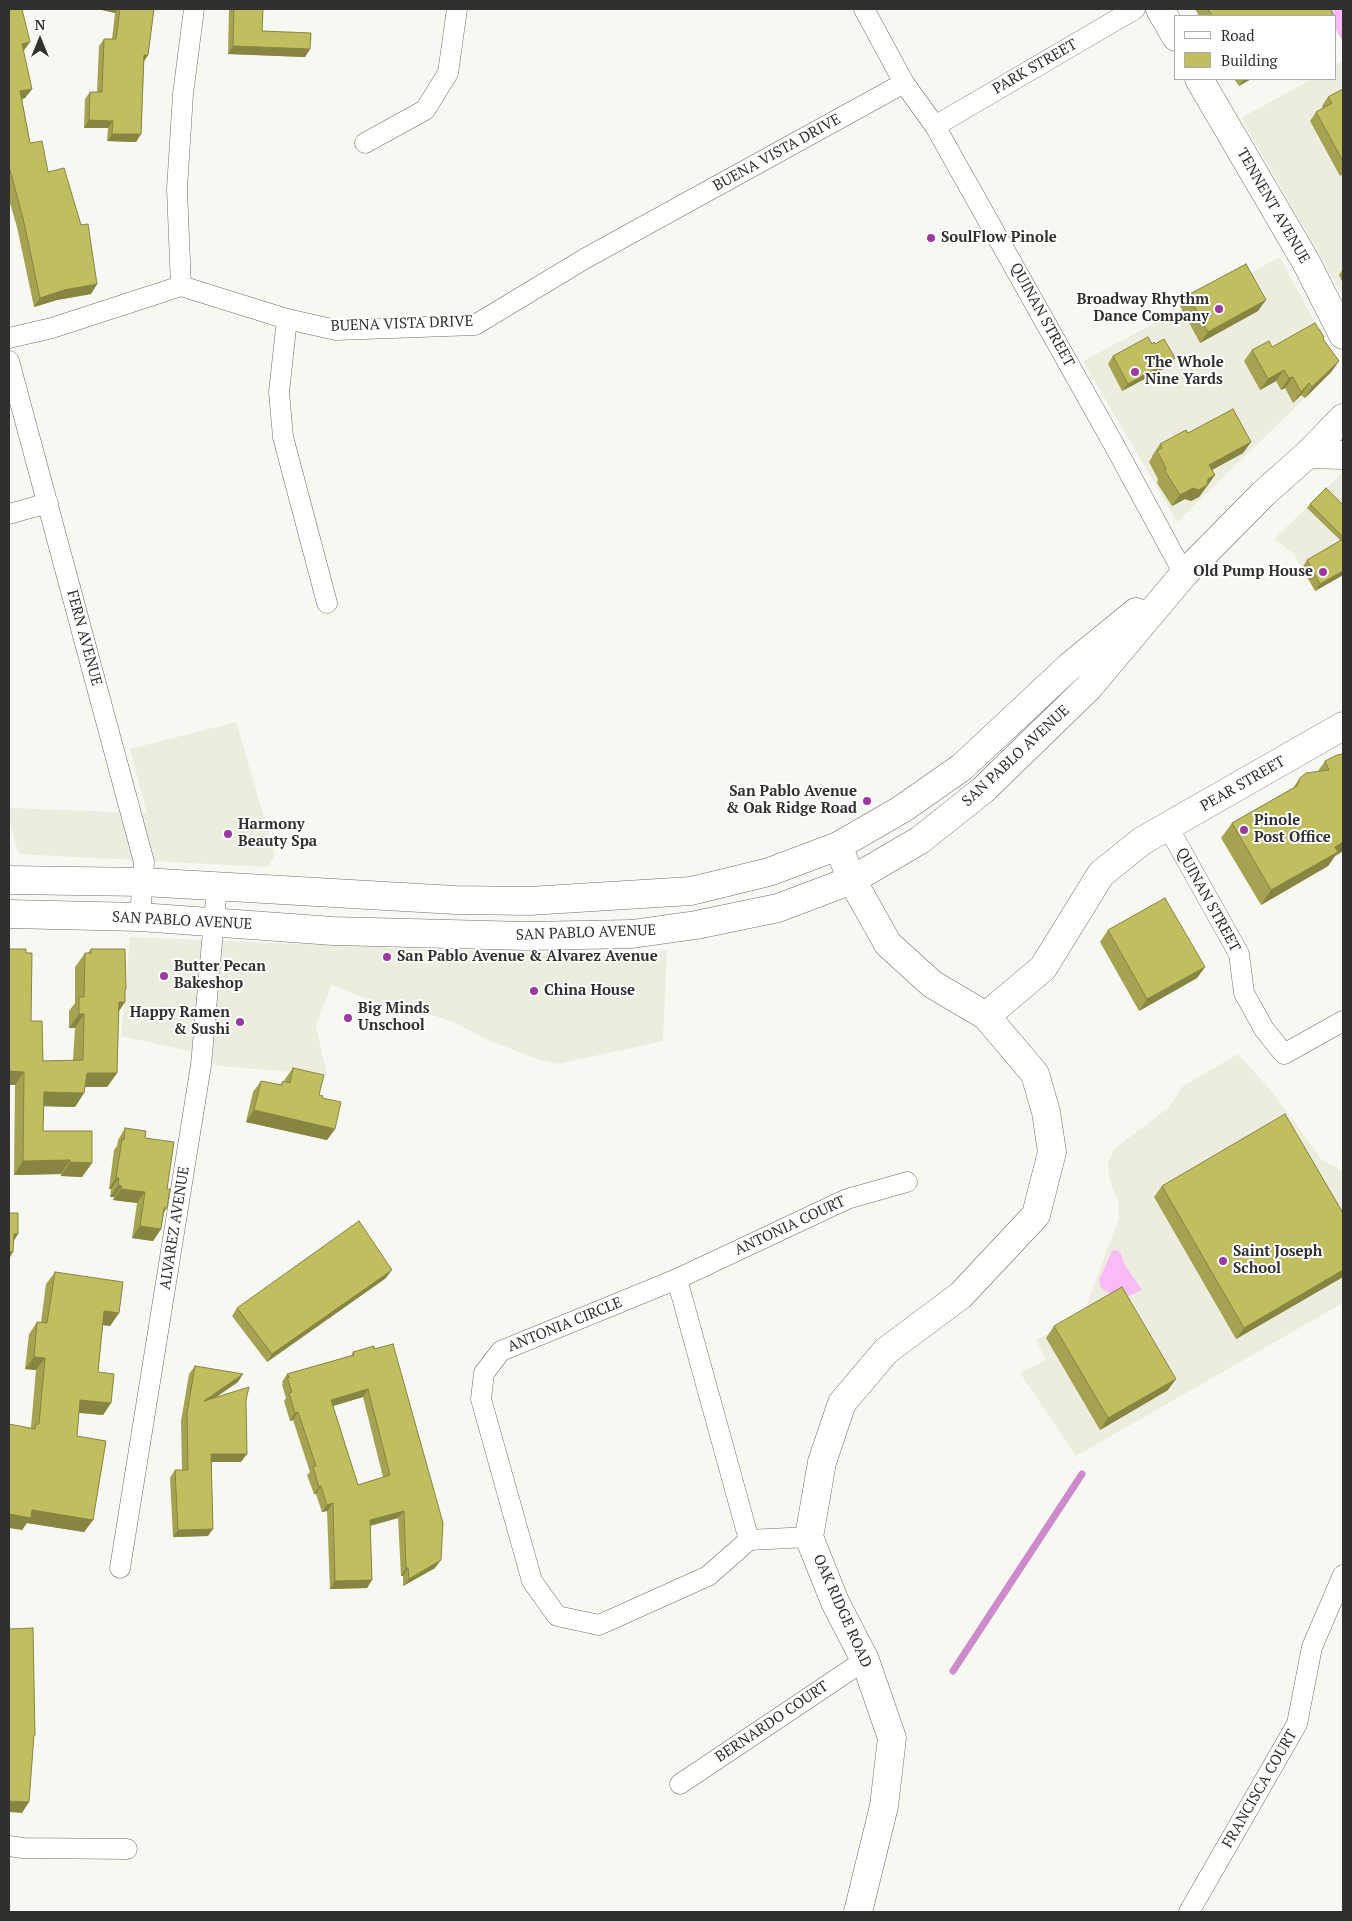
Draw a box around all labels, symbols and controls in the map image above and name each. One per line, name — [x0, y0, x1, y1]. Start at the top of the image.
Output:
north arrow — [15, 15, 65, 65]
text: N — [35, 15, 45, 34]
legend — [1174, 15, 1337, 80]
text: Road — [1221, 25, 1254, 45]
street label: PARK STREET — [990, 36, 1080, 98]
text: Building — [1221, 50, 1278, 70]
street label: BUENA VISTA DRIVE — [710, 110, 844, 196]
street label: TENNENT AVENUE — [1233, 145, 1313, 267]
place label: SoulFlow Pinole — [941, 229, 1057, 247]
marker: SoulFlow Pinole — [925, 232, 937, 244]
street label: QUINAN STREET — [1006, 260, 1078, 370]
place label: Broadway Rhythm Dance Company — [1077, 291, 1209, 326]
marker: Broadway Rhythm Dance Company — [1213, 303, 1225, 315]
street label: BUENA VISTA DRIVE — [330, 313, 474, 335]
place label: The Whole Nine Yards — [1145, 354, 1224, 389]
marker: The Whole Nine Yards — [1129, 366, 1141, 378]
place label: Old Pump House — [1193, 563, 1313, 581]
marker: Old Pump House — [1317, 566, 1329, 578]
street label: FERN AVENUE — [63, 588, 105, 688]
street label: SAN PABLO AVENUE — [959, 702, 1073, 810]
street label: PEAR STREET — [1197, 753, 1289, 815]
place label: San Pablo Avenue & Oak Ridge Road — [726, 783, 857, 818]
marker: San Pablo Avenue & Oak Ridge Road — [861, 795, 873, 807]
place label: Pinole Post Office — [1254, 812, 1331, 847]
place label: Harmony Beauty Spa — [238, 816, 317, 851]
marker: Pinole Post Office — [1238, 824, 1250, 836]
marker: Harmony Beauty Spa — [222, 828, 234, 840]
street label: QUINAN STREET — [1172, 845, 1244, 955]
street label: SAN PABLO AVENUE — [111, 908, 253, 934]
street label: SAN PABLO AVENUE — [516, 922, 656, 944]
place label: San Pablo Avenue & Alvarez Avenue — [397, 948, 658, 966]
marker: San Pablo Avenue & Alvarez Avenue — [381, 951, 393, 963]
place label: Butter Pecan Bakeshop — [174, 958, 266, 993]
marker: Butter Pecan Bakeshop — [158, 970, 170, 982]
place label: China House — [544, 982, 635, 1000]
marker: China House — [528, 985, 540, 997]
place label: Big Minds Unschool — [358, 1000, 430, 1035]
place label: Happy Ramen & Sushi — [130, 1004, 230, 1039]
marker: Big Minds Unschool — [342, 1012, 354, 1024]
marker: Happy Ramen & Sushi — [234, 1016, 246, 1028]
street label: ALVAREZ AVENUE — [156, 1165, 194, 1291]
street label: ANTONIA COURT — [732, 1192, 848, 1260]
place label: Saint Joseph School — [1233, 1243, 1322, 1278]
marker: Saint Joseph School — [1217, 1255, 1229, 1267]
street label: ANTONIA CIRCLE — [505, 1294, 625, 1356]
street label: OAK RIDGE ROAD — [809, 1551, 875, 1671]
street label: BERNARDO COURT — [712, 1678, 832, 1766]
street label: FRANCISCA COURT — [1219, 1727, 1301, 1851]

